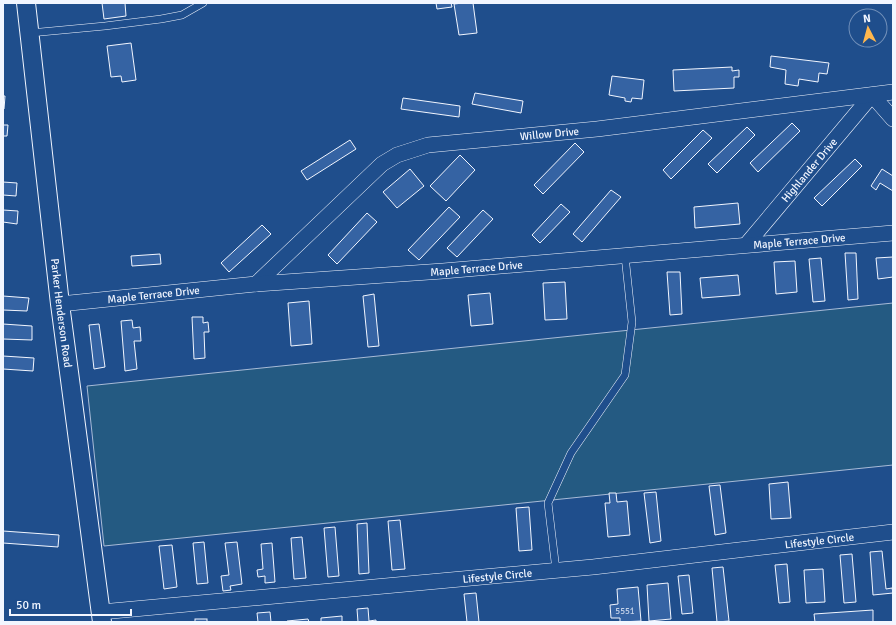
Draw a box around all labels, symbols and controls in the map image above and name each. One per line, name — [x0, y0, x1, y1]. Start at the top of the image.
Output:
north arrow — [848, 8, 888, 48]
text: N — [863, 12, 871, 25]
street label: Willow Drive — [519, 125, 580, 143]
street label: Highlander Drive — [779, 136, 840, 205]
street label: Maple Terrace Drive — [753, 231, 846, 252]
street label: Parker Henderson Road — [48, 258, 74, 369]
street label: Maple Terrace Drive — [430, 258, 523, 279]
street label: Maple Terrace Drive — [107, 284, 200, 306]
street label: Lifestyle Circle — [784, 531, 855, 552]
street label: Lifestyle Circle — [462, 567, 533, 586]
scale bar — [10, 591, 131, 617]
text: 50 m — [16, 598, 41, 613]
house number: 5551 — [615, 606, 635, 617]

